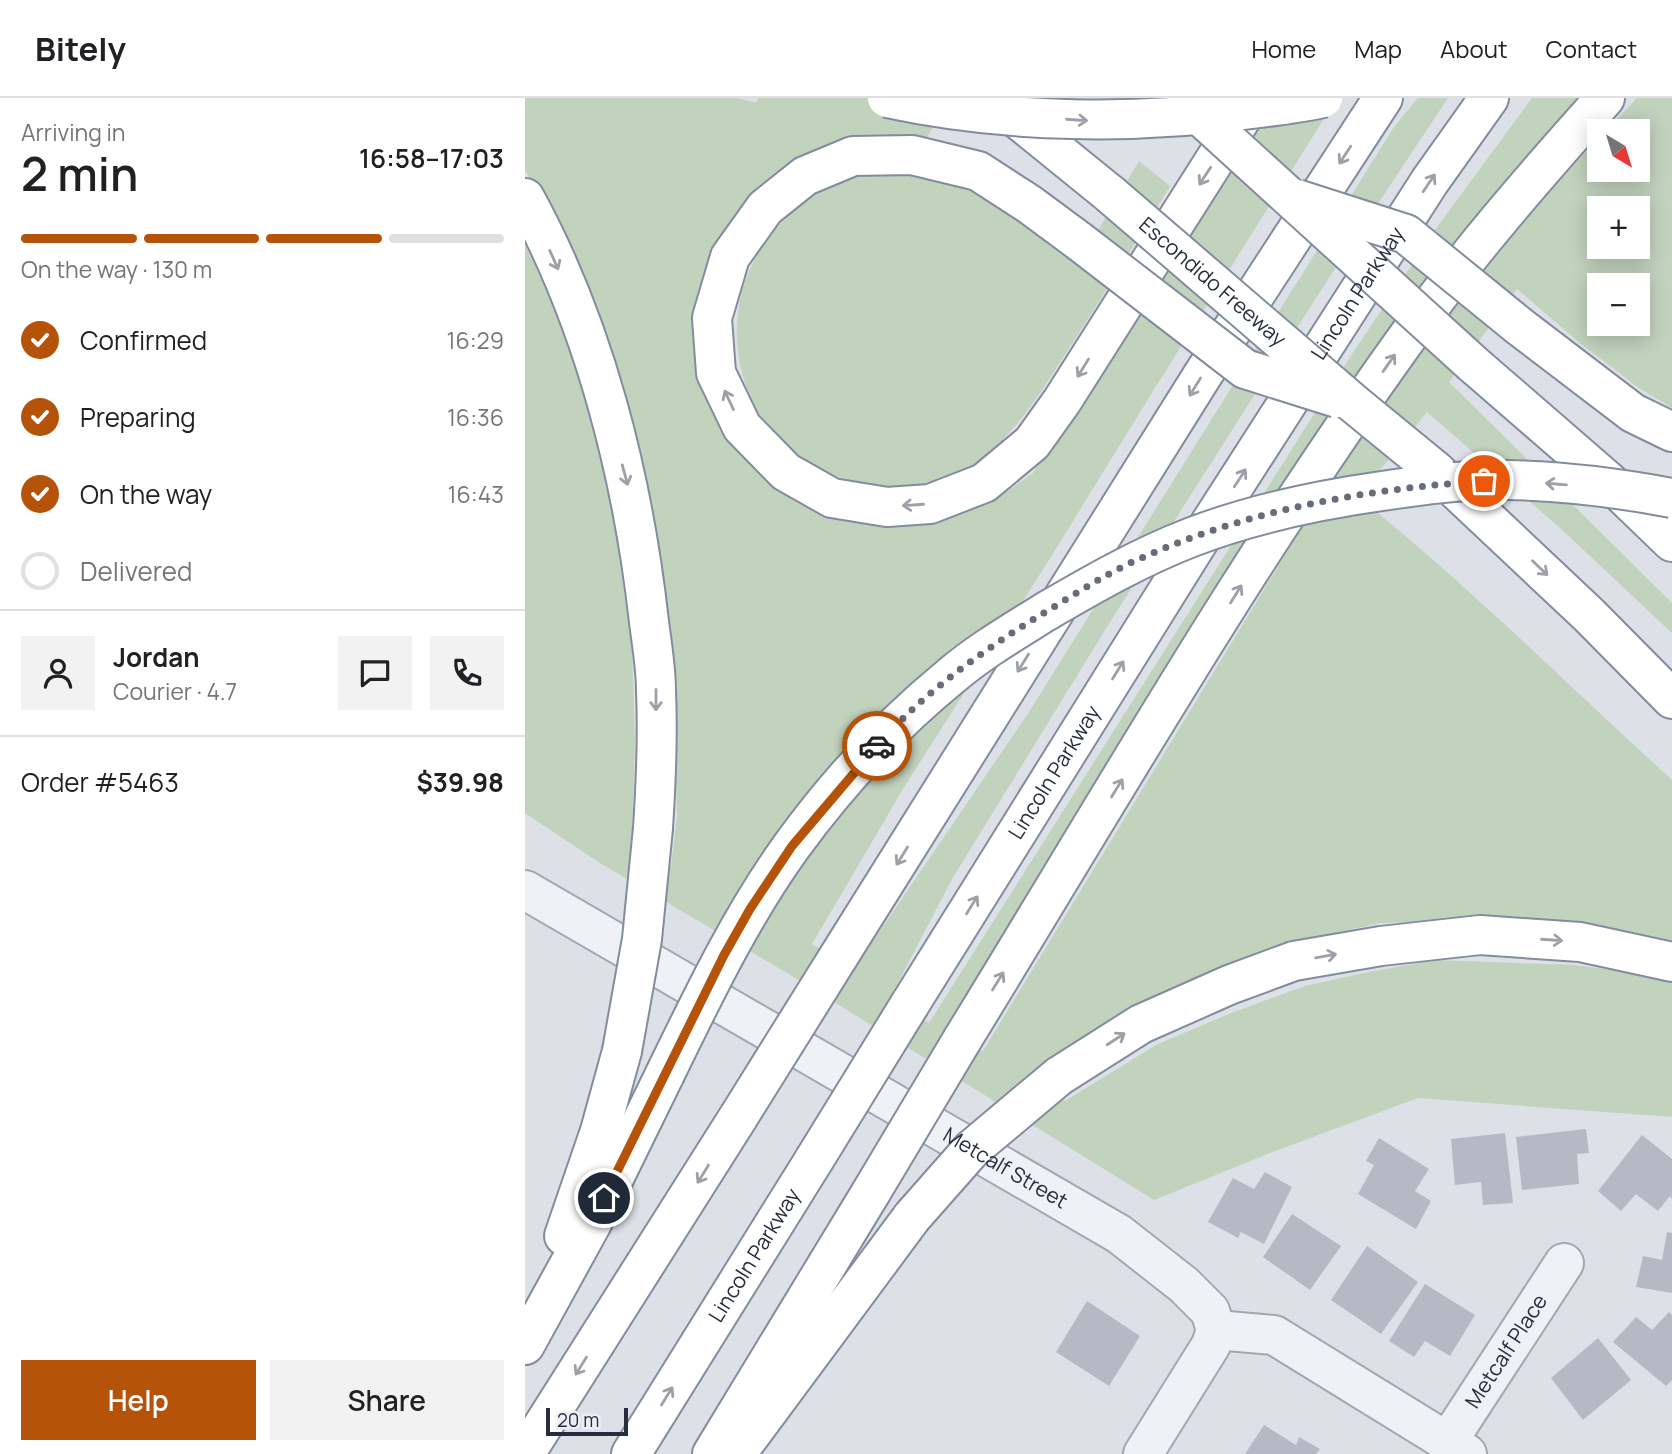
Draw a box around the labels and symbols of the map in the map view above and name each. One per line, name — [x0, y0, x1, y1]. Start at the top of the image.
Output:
one-way arrow — [1065, 114, 1087, 127]
north arrow — [1587, 119, 1650, 182]
one-way arrow — [1337, 144, 1351, 164]
one-way arrow — [1197, 166, 1212, 185]
one-way arrow — [1422, 174, 1436, 193]
street label: Escondido Freeway — [1134, 210, 1292, 352]
street label: Lincoln Parkway — [1304, 221, 1410, 365]
one-way arrow — [548, 249, 561, 270]
one-way arrow — [1382, 354, 1396, 373]
one-way arrow — [1075, 358, 1089, 378]
one-way arrow — [1188, 377, 1202, 397]
one-way arrow — [722, 390, 736, 411]
pin — [1454, 451, 1514, 511]
one-way arrow — [619, 464, 632, 486]
one-way arrow — [1233, 468, 1247, 488]
one-way arrow — [1545, 477, 1568, 490]
one-way arrow — [903, 499, 925, 512]
one-way arrow — [1531, 559, 1548, 576]
one-way arrow — [1229, 584, 1243, 604]
one-way arrow — [1015, 653, 1029, 673]
one-way arrow — [1111, 661, 1126, 680]
one-way arrow — [650, 689, 663, 712]
street label: Lincoln Parkway — [1001, 700, 1106, 844]
courier — [842, 711, 912, 781]
one-way arrow — [1110, 778, 1124, 798]
one-way arrow — [894, 845, 908, 865]
one-way arrow — [965, 895, 979, 915]
one-way arrow — [1540, 934, 1563, 947]
one-way arrow — [1314, 949, 1337, 962]
one-way arrow — [991, 972, 1005, 992]
one-way arrow — [1106, 1032, 1125, 1047]
street label: Metcalf Street — [938, 1120, 1073, 1214]
one-way arrow — [696, 1164, 710, 1183]
pin — [574, 1168, 634, 1228]
street label: Lincoln Parkway — [702, 1183, 806, 1327]
street label: Metcalf Place — [1458, 1288, 1553, 1413]
one-way arrow — [574, 1356, 589, 1375]
one-way arrow — [659, 1387, 674, 1406]
scale bar — [546, 1405, 628, 1437]

